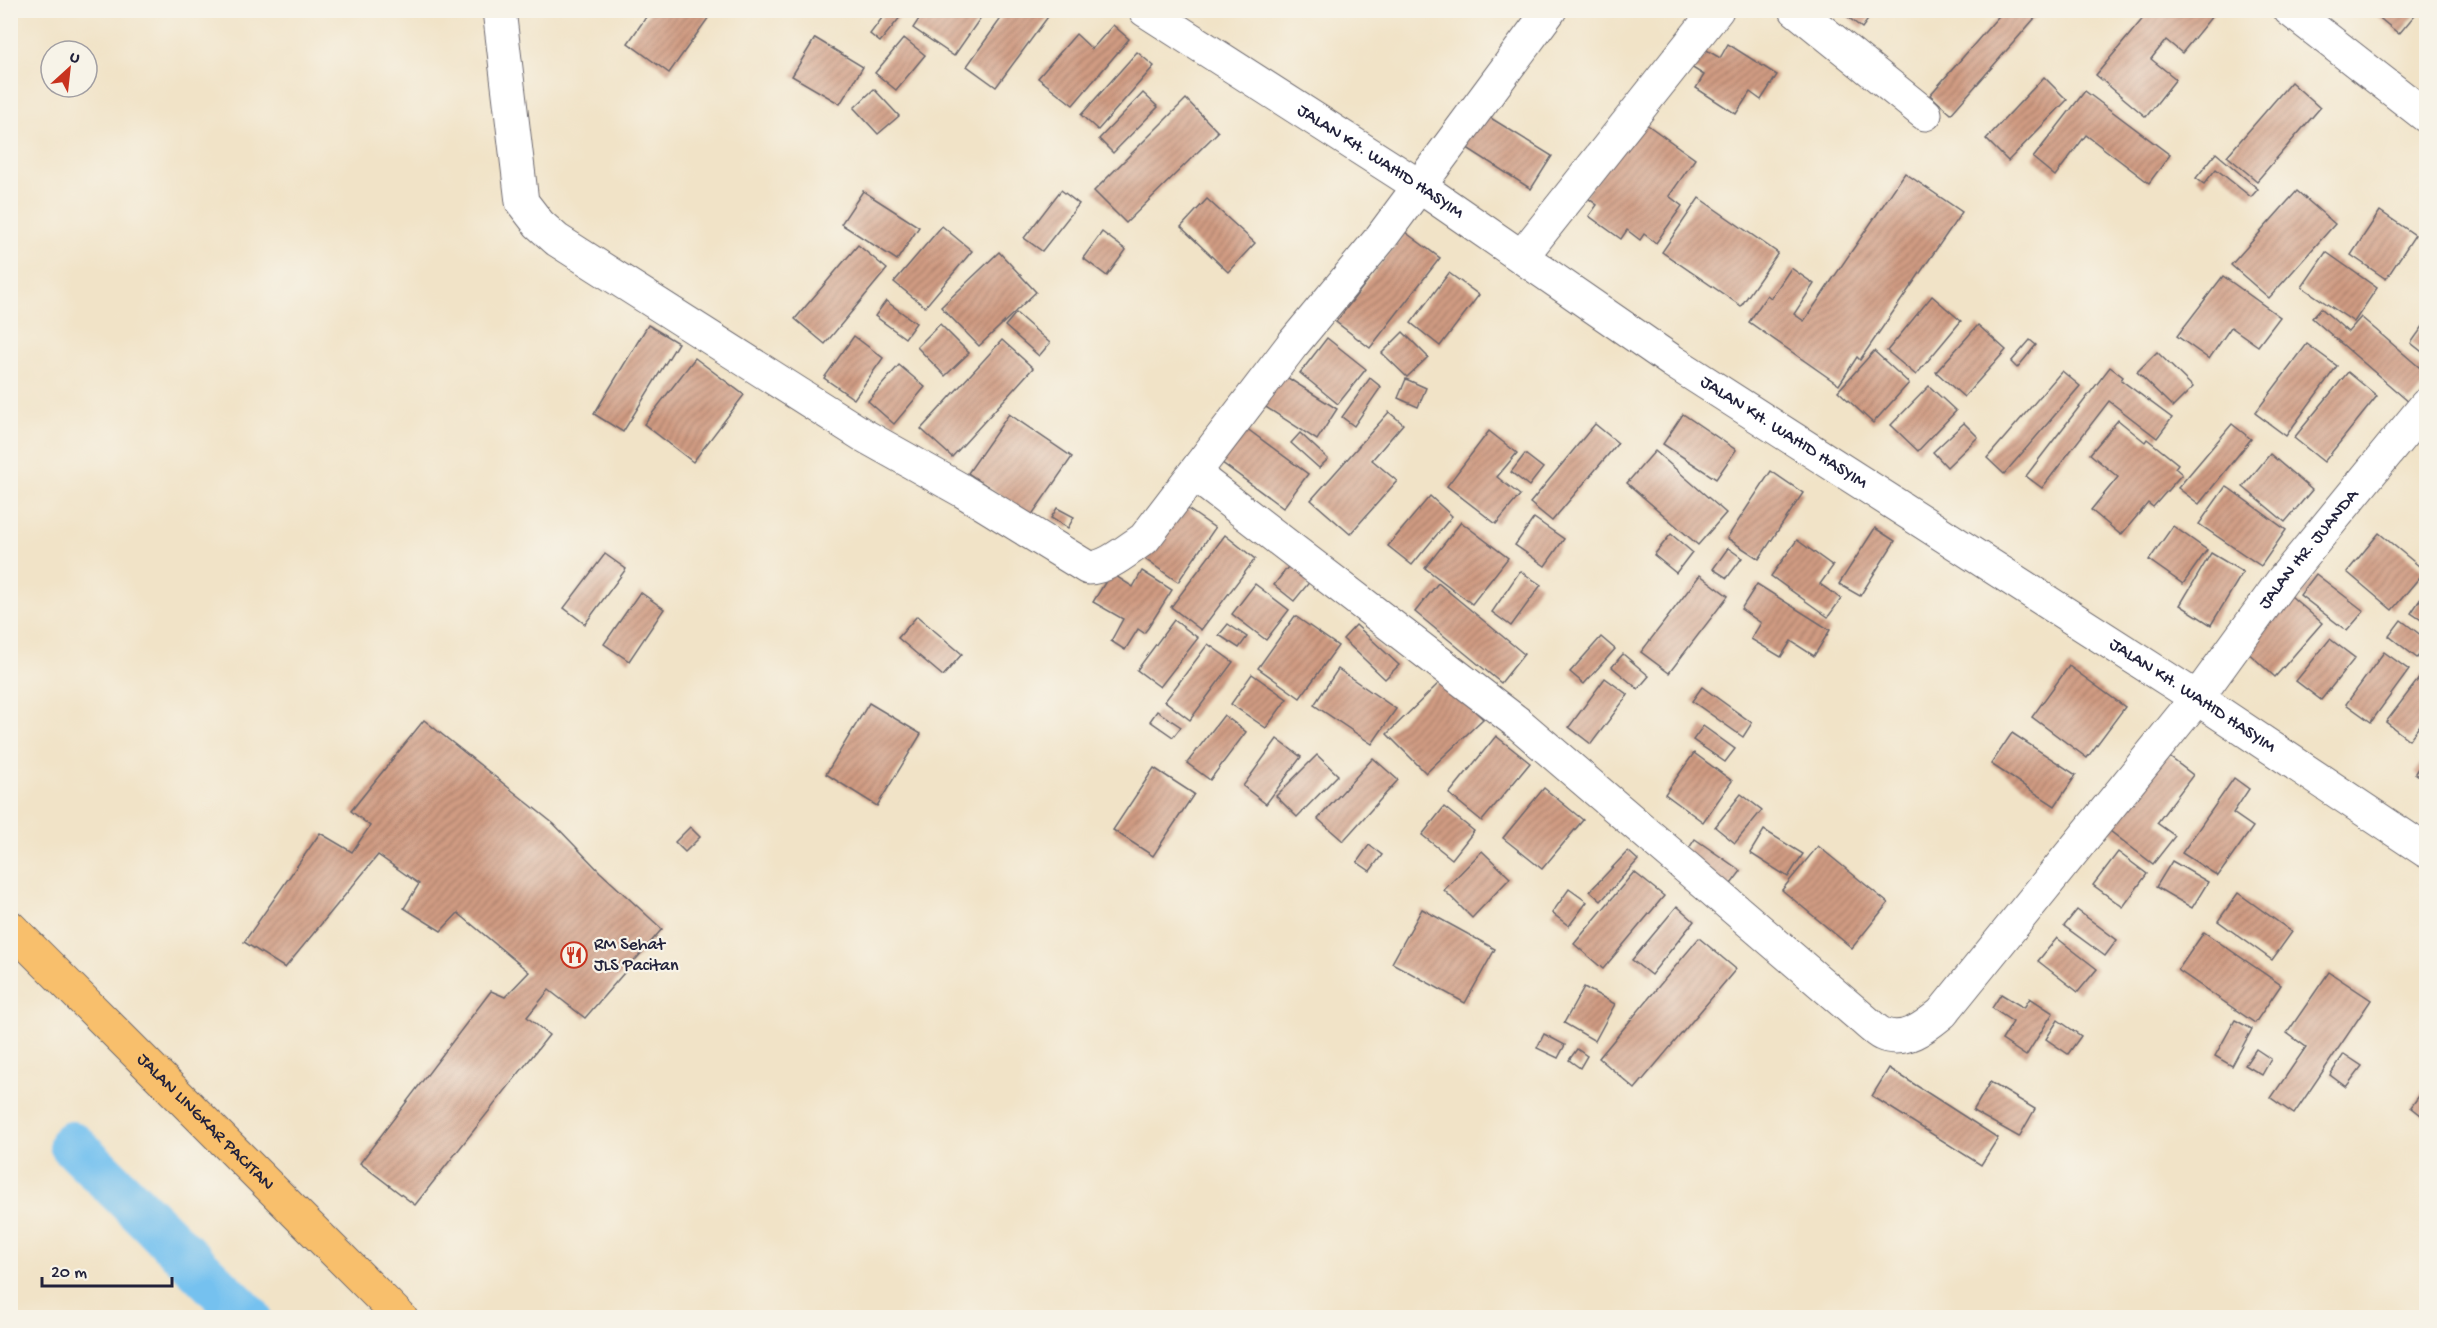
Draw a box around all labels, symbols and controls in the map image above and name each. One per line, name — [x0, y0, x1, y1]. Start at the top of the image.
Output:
north arrow — [39, 39, 99, 99]
text: U — [66, 48, 83, 70]
street label: JALAN KH. WAHID HASYIM — [1293, 100, 1468, 224]
street label: JALAN KH. WAHID HASYIM — [1696, 371, 1872, 494]
street label: JALAN HR. JUANDA — [2254, 484, 2364, 613]
street label: JALAN KH. WAHID HASYIM — [2105, 634, 2280, 758]
place label: RM Sehat JLS Pacitan — [594, 935, 679, 977]
restaurant icon: RM Sehat JLS Pacitan — [559, 940, 589, 970]
street label: JALAN LINGKAR PACITAN — [132, 1049, 278, 1195]
scale bar — [42, 1250, 172, 1288]
text: 20 m — [51, 1263, 87, 1284]

